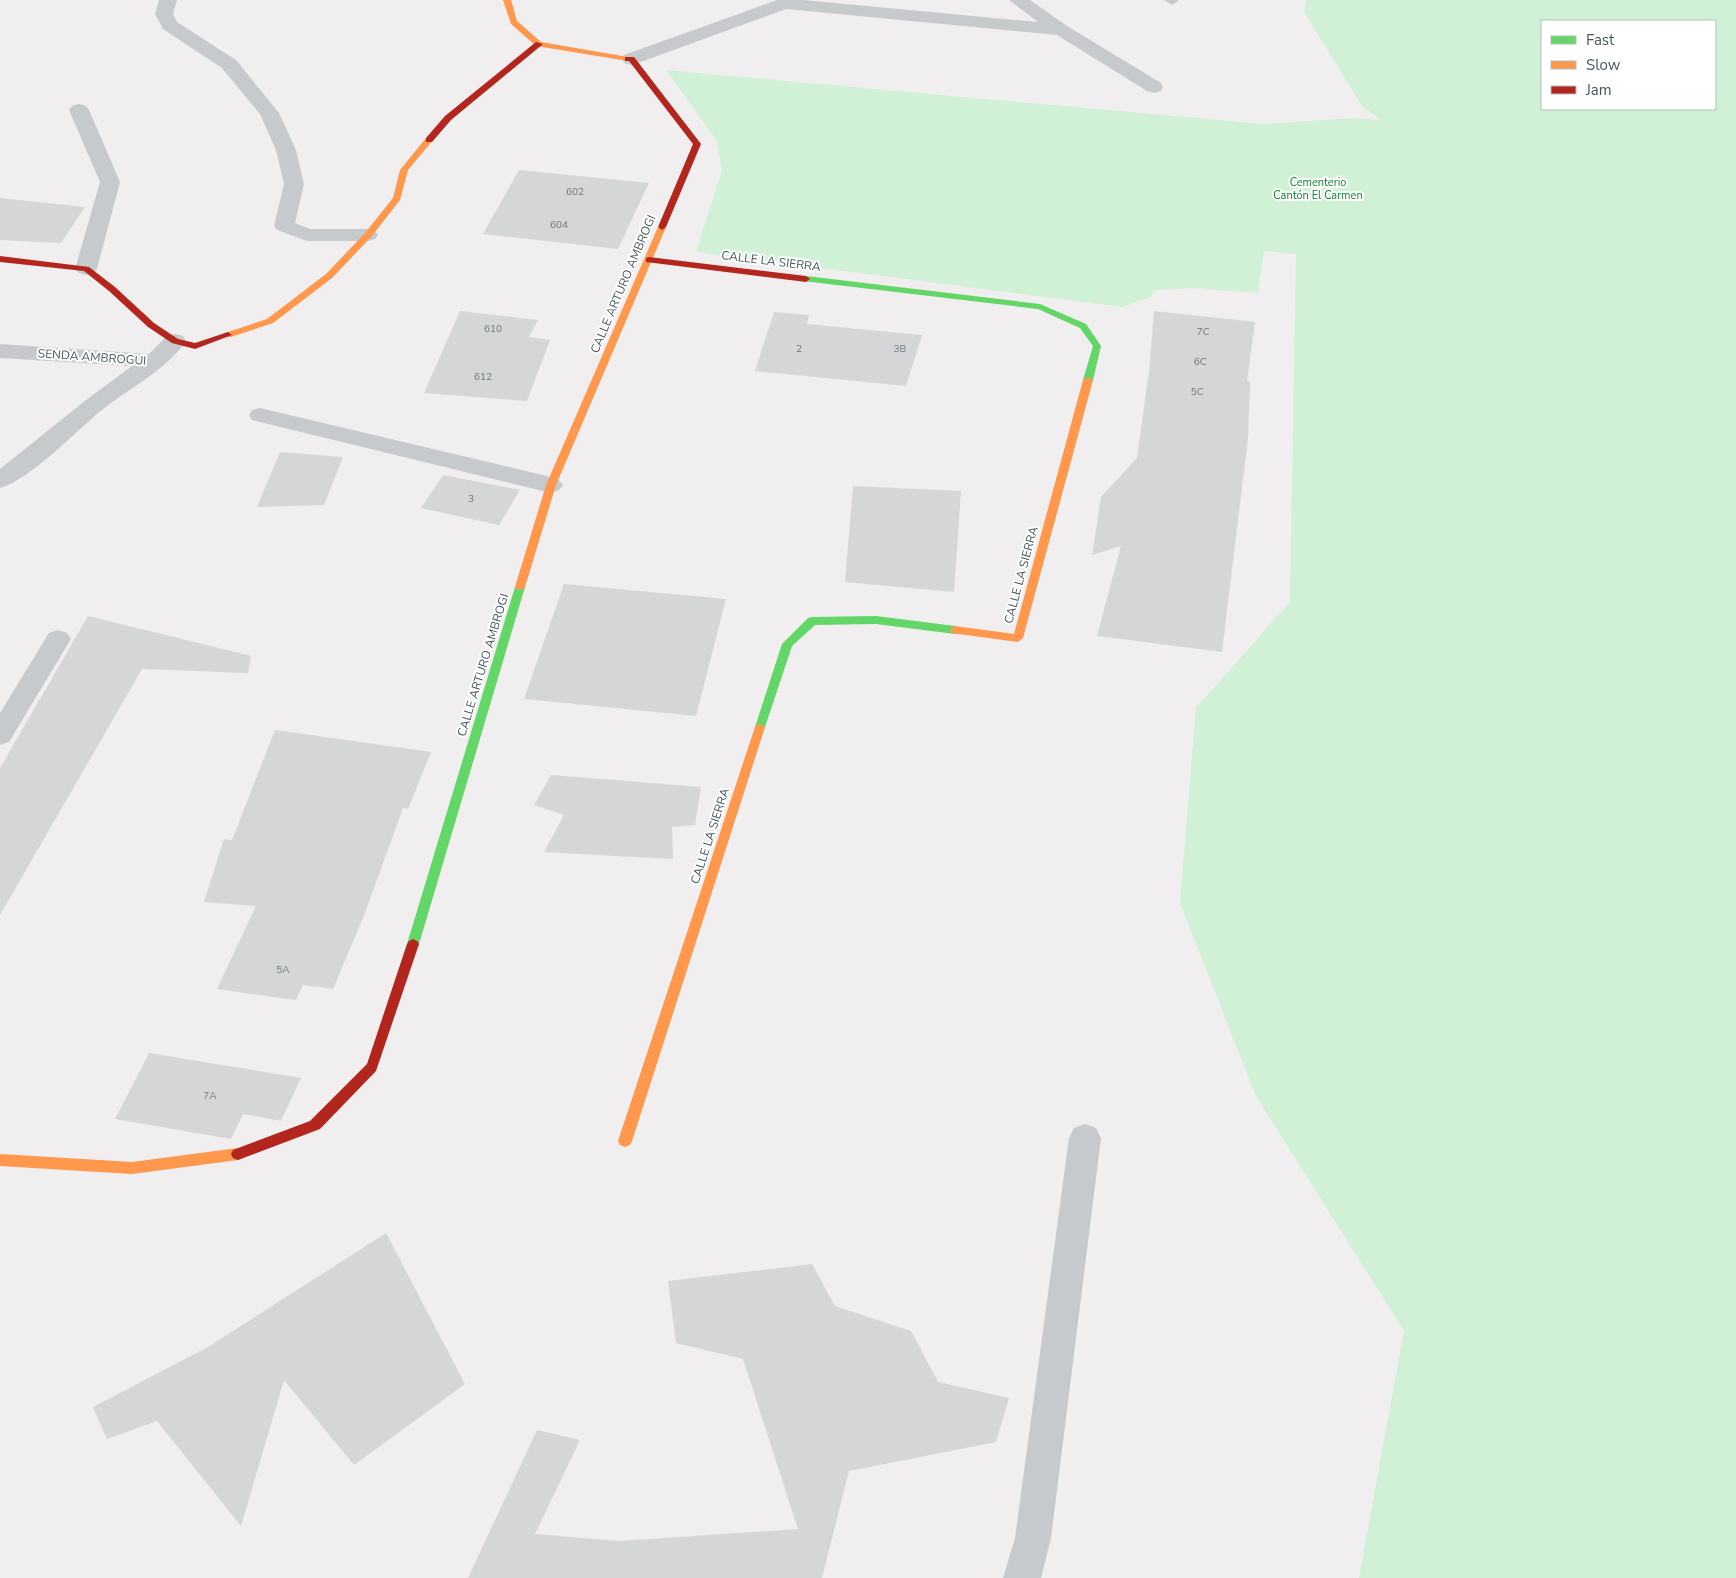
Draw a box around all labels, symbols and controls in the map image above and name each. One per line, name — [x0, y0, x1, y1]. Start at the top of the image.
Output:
legend — [1541, 20, 1716, 110]
text: Fast — [1586, 30, 1615, 50]
text: Slow — [1586, 55, 1621, 75]
text: Jam — [1585, 80, 1612, 100]
park label: Cementerio Cantón El Carmen — [1273, 175, 1363, 203]
house number: 602 — [566, 185, 584, 199]
street label: CALLE ARTURO AMBROGI — [587, 212, 659, 356]
house number: 604 — [550, 218, 568, 232]
street label: CALLE LA SIERRA — [720, 247, 822, 275]
house number: 610 — [484, 322, 502, 336]
house number: 7C — [1197, 325, 1210, 339]
house number: 2 — [796, 342, 802, 356]
house number: 3B — [894, 342, 907, 356]
street label: SENDA AMBROGUI — [37, 345, 147, 369]
house number: 6C — [1194, 355, 1207, 369]
house number: 612 — [474, 370, 492, 384]
house number: 5C — [1191, 385, 1204, 399]
house number: 3 — [468, 492, 474, 506]
street label: CALLE LA SIERRA — [1000, 524, 1042, 625]
street label: CALLE ARTURO AMBROGI — [454, 592, 512, 738]
street label: CALLE LA SIERRA — [687, 786, 733, 886]
house number: 5A — [276, 963, 290, 977]
house number: 7A — [203, 1089, 217, 1103]

